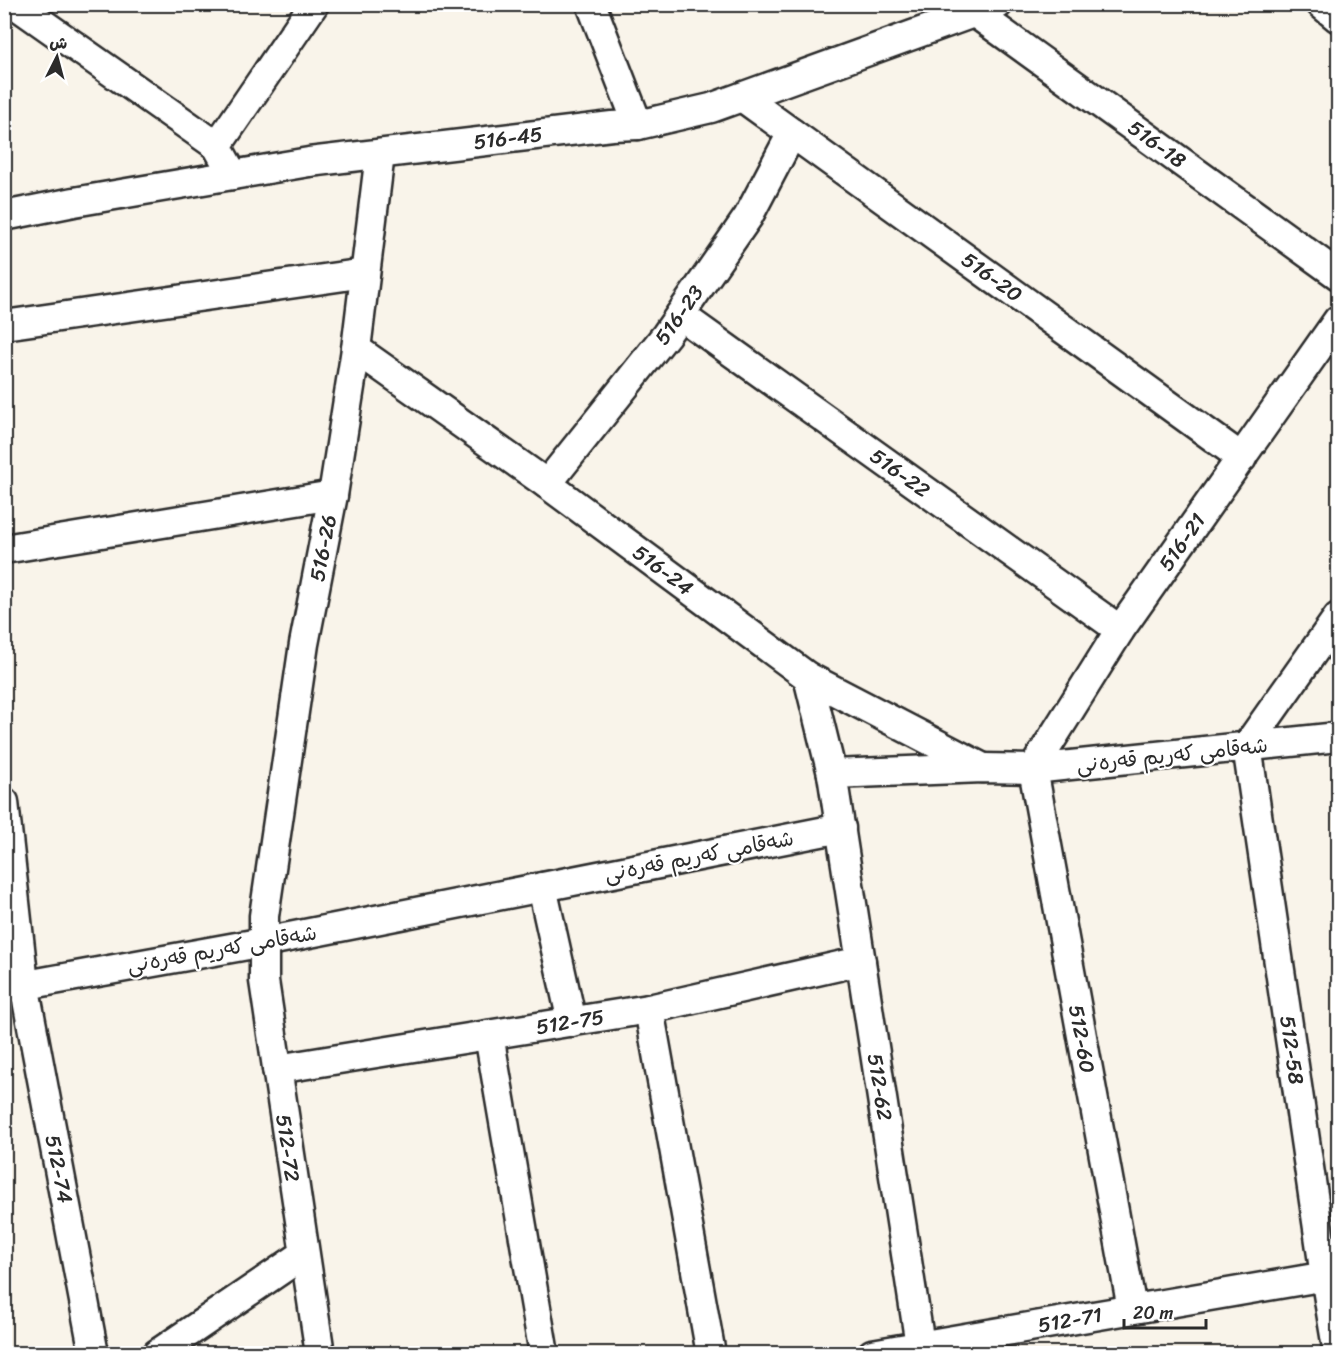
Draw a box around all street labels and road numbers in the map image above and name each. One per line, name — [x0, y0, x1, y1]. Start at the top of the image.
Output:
street label: 516-18 — [1119, 109, 1195, 179]
street label: 516-45 — [471, 115, 545, 161]
street label: 516-20 — [953, 241, 1031, 313]
street label: 516-23 — [644, 276, 714, 353]
street label: 516-22 — [861, 438, 939, 508]
street label: 516-21 — [1148, 505, 1216, 579]
street label: 516-26 — [298, 511, 348, 585]
street label: 516-24 — [624, 534, 702, 606]
street label: شەقامی کەریم قەرەنی — [1074, 726, 1270, 784]
street label: شەقامی کەریم قەرەنی — [601, 819, 797, 893]
street label: شەقامی کەریم قەرەنی — [124, 914, 320, 984]
street label: 512-75 — [533, 998, 607, 1046]
street label: 512-60 — [1057, 1002, 1107, 1076]
street label: 512-58 — [1268, 1013, 1316, 1087]
street label: 512-62 — [856, 1051, 904, 1123]
street label: 512-72 — [264, 1112, 312, 1184]
street label: 512-74 — [34, 1132, 84, 1206]
street label: 512-71 — [1035, 1296, 1105, 1344]

